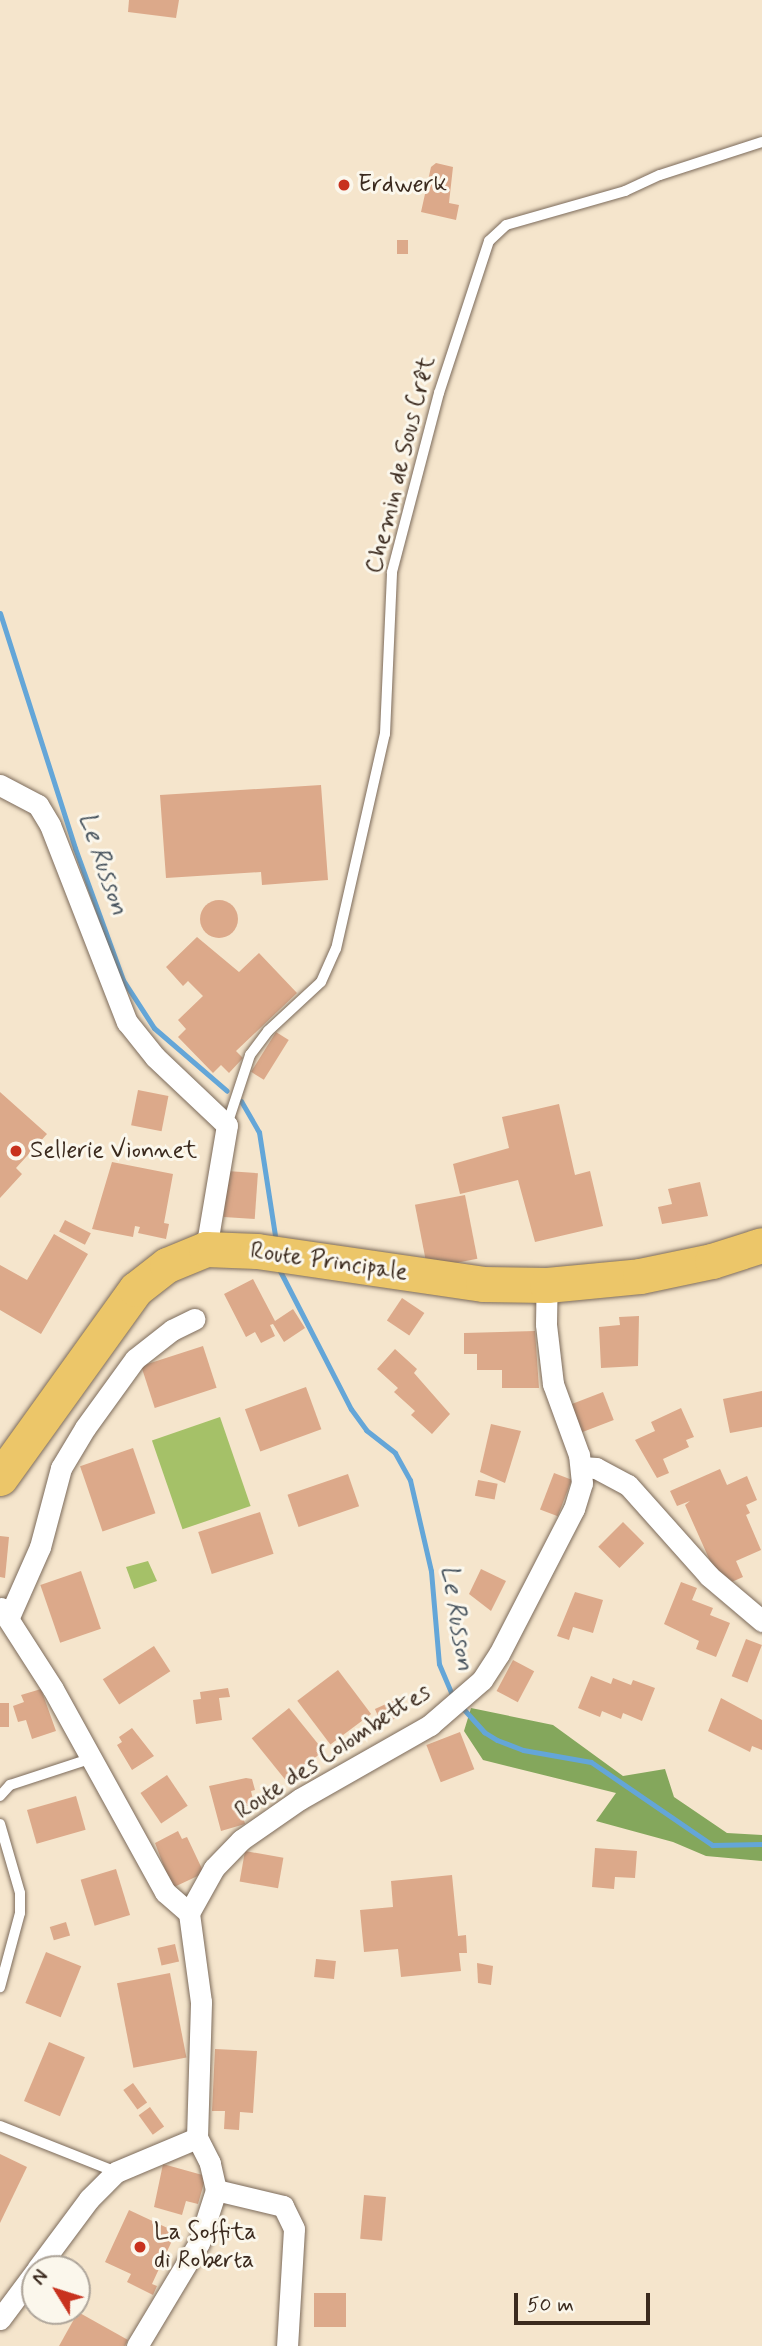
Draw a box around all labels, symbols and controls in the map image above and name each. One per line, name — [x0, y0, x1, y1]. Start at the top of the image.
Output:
place label: Erdwerk — [358, 171, 447, 199]
marker: Erdwerk — [336, 177, 352, 193]
street label: Chemin de Sous Crêt — [360, 353, 442, 577]
water label: Le Russon — [70, 808, 134, 920]
place label: Sellerie Vionnet — [30, 1137, 197, 1165]
marker: Sellerie Vionnet — [8, 1143, 24, 1159]
street label: Route Principale — [247, 1236, 411, 1288]
water label: Le Russon — [432, 1562, 480, 1674]
street label: Route des Colombettes — [225, 1675, 441, 1829]
place label: La Soffita di Roberta — [154, 2219, 260, 2275]
marker: La Soffita di Roberta — [132, 2239, 148, 2255]
north arrow — [21, 2255, 91, 2325]
text: N — [27, 2265, 54, 2291]
scale bar — [517, 2280, 654, 2324]
text: 50 m — [527, 2291, 574, 2319]

